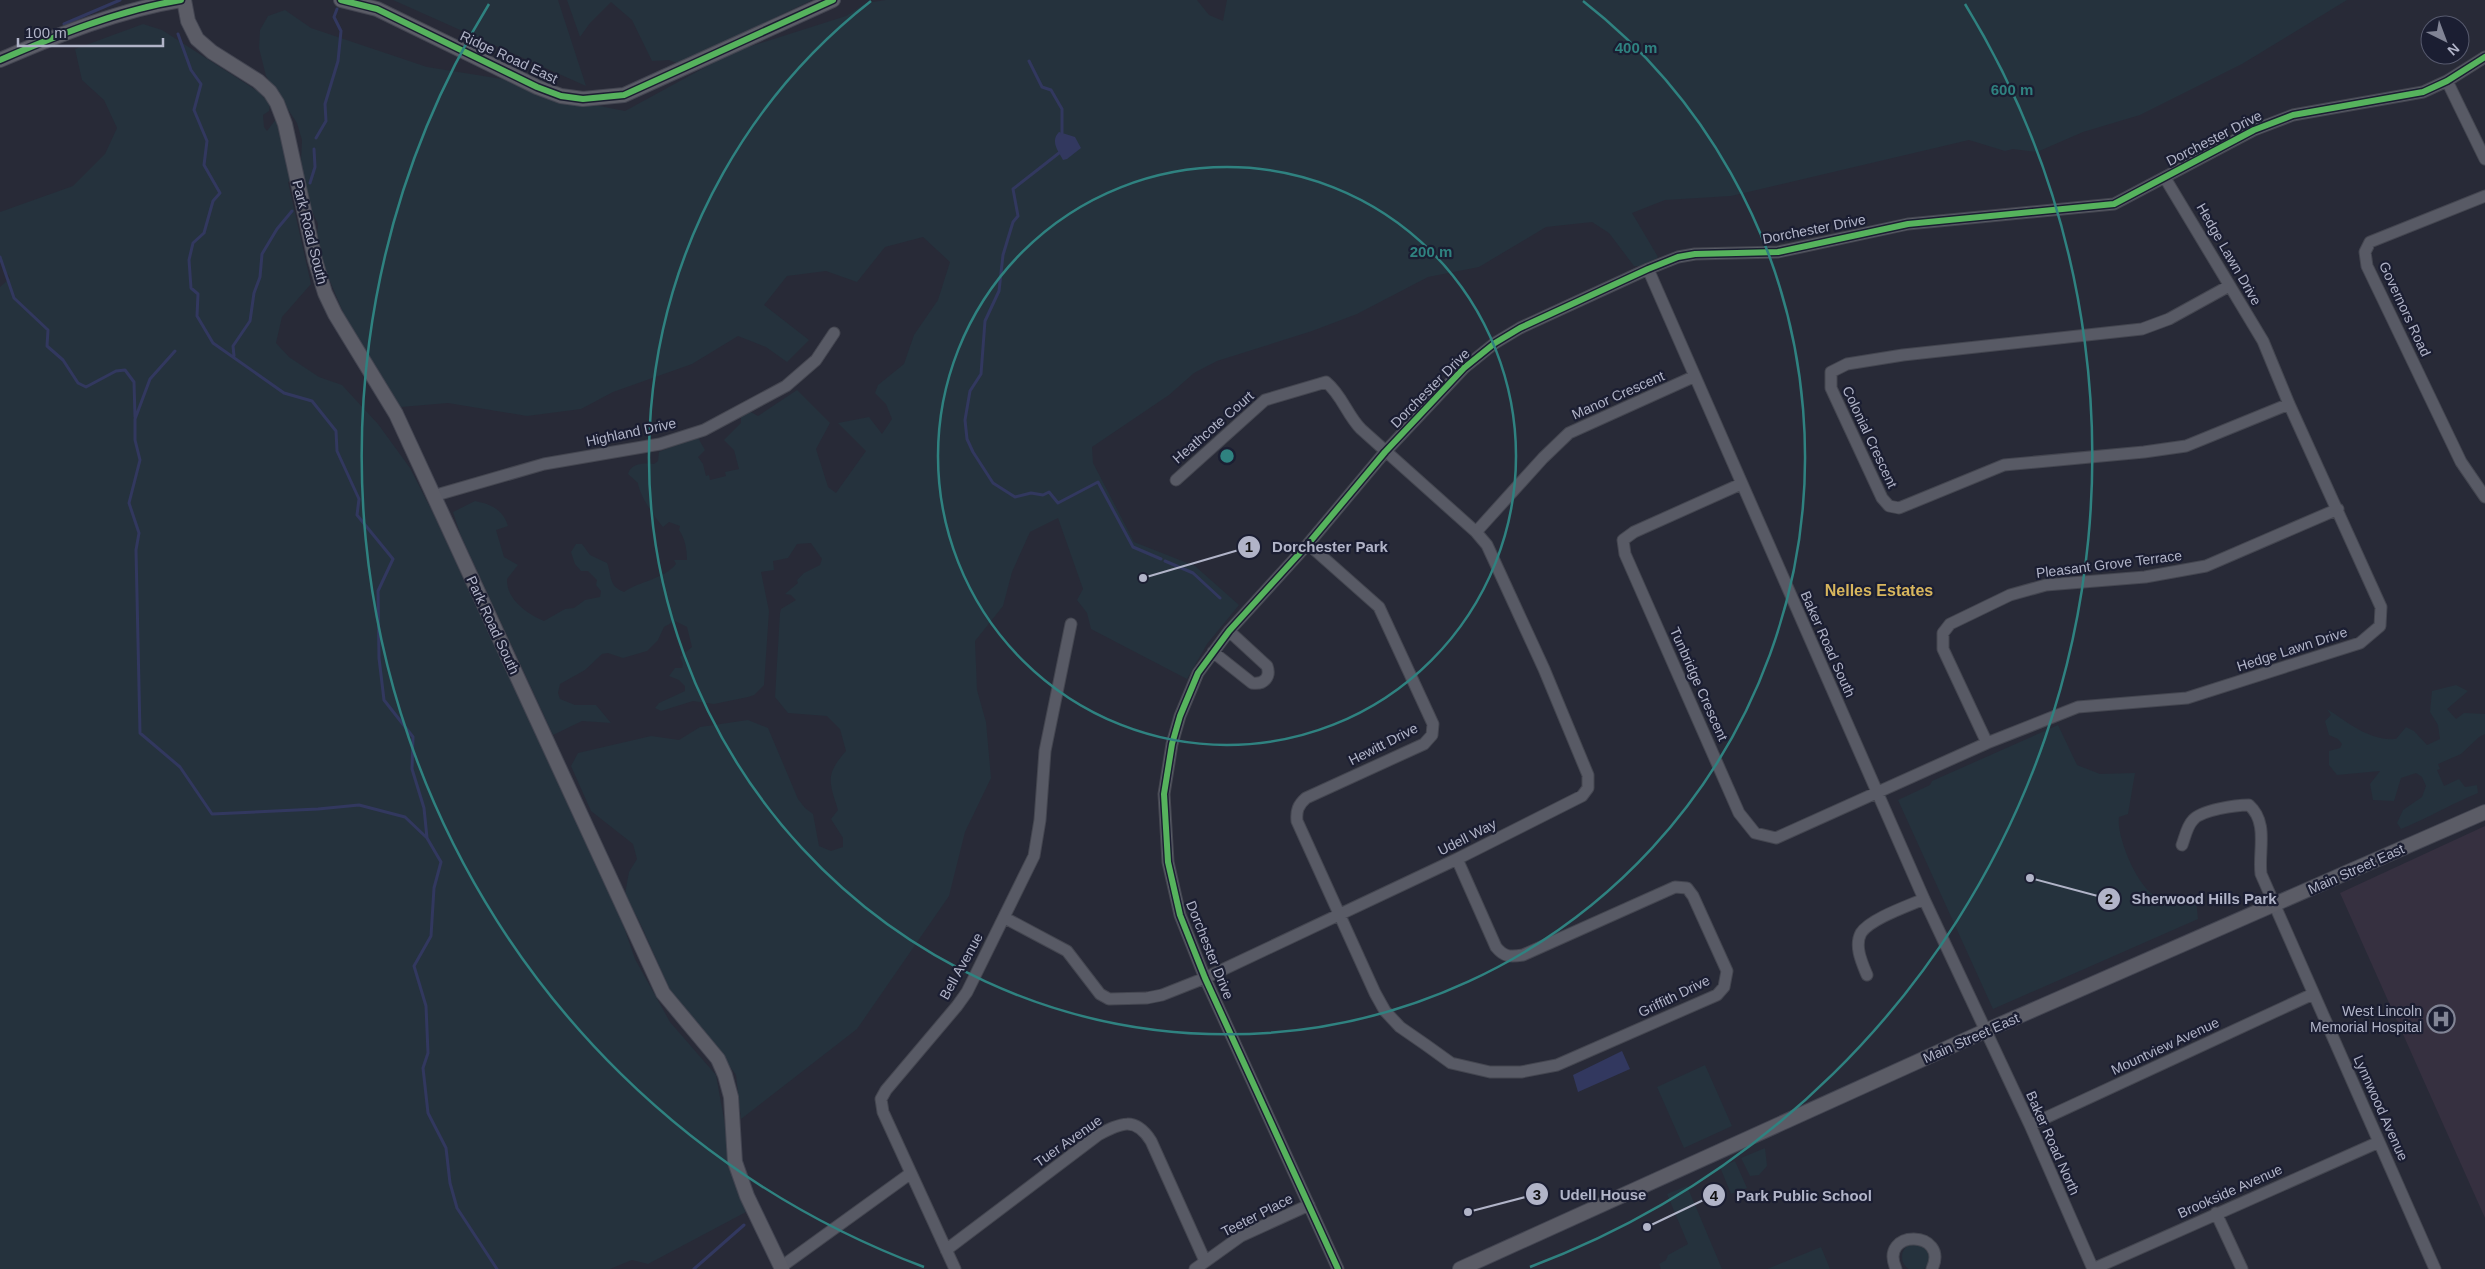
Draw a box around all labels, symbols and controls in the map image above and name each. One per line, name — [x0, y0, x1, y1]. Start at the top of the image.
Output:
scale bar — [18, 15, 162, 47]
north arrow — [2420, 15, 2470, 65]
text: 100 m — [25, 24, 67, 41]
street label: Ridge Road East — [458, 27, 560, 87]
text: 400 m — [1615, 39, 1657, 56]
text: N — [2445, 40, 2463, 59]
text: 600 m — [1991, 81, 2033, 98]
street label: Dorchester Drive — [2164, 107, 2265, 169]
street label: Park Road South — [289, 178, 331, 286]
street label: Hedge Lawn Drive — [2193, 200, 2265, 308]
street label: Dorchester Drive — [1761, 211, 1867, 247]
text: 200 m — [1410, 243, 1452, 260]
street label: Governors Road — [2376, 259, 2434, 359]
street label: Dorchester Drive — [1387, 345, 1473, 431]
street label: Manor Crescent — [1569, 367, 1667, 423]
street label: Colonial Crescent — [1839, 384, 1901, 491]
street label: Heathcote Court — [1169, 387, 1257, 466]
street label: Highland Drive — [584, 415, 678, 449]
centre of rings — [1218, 447, 1236, 465]
callout: Dorchester Park — [1237, 532, 1398, 562]
text: 1 — [1245, 538, 1253, 555]
text: Dorchester Park — [1272, 538, 1389, 555]
street label: Pleasant Grove Terrace — [2035, 547, 2183, 581]
street label: Park Road South — [463, 573, 523, 677]
district label: Nelles Estates — [1825, 582, 1933, 599]
street label: Baker Road South — [1797, 588, 1859, 700]
street label: Hedge Lawn Drive — [2235, 624, 2349, 674]
street label: Tunbridge Crescent — [1667, 625, 1731, 743]
street label: Hewitt Drive — [1346, 720, 1420, 768]
street label: Udell Way — [1435, 816, 1499, 858]
street label: Main Street East — [2305, 841, 2407, 897]
callout: Sherwood Hills Park — [2097, 884, 2287, 914]
text: 2 — [2105, 890, 2113, 907]
text: Sherwood Hills Park — [2131, 890, 2277, 907]
street label: Dorchester Drive — [1183, 898, 1237, 1002]
street label: Bell Avenue — [936, 930, 986, 1002]
street label: Griffith Drive — [1636, 972, 1713, 1020]
place label: West Lincoln Memorial Hospital — [2310, 1003, 2422, 1035]
hospital icon: West Lincoln Memorial Hospital — [2426, 1004, 2456, 1034]
street label: Main Street East — [1920, 1010, 2022, 1066]
street label: Mountview Avenue — [2108, 1014, 2222, 1078]
street label: Lynnwood Avenue — [2351, 1053, 2412, 1163]
street label: Baker Road North — [2023, 1089, 2083, 1197]
street label: Tuer Avenue — [1031, 1112, 1105, 1170]
street label: Brookside Avenue — [2175, 1161, 2285, 1221]
callout: Udell House — [1525, 1179, 1656, 1209]
callout: Park Public School — [1701, 1180, 1882, 1210]
text: 3 — [1533, 1186, 1541, 1203]
text: Udell House — [1560, 1186, 1646, 1203]
text: 4 — [1710, 1187, 1719, 1204]
text: Park Public School — [1736, 1187, 1872, 1204]
street label: Teeter Place — [1219, 1190, 1295, 1240]

